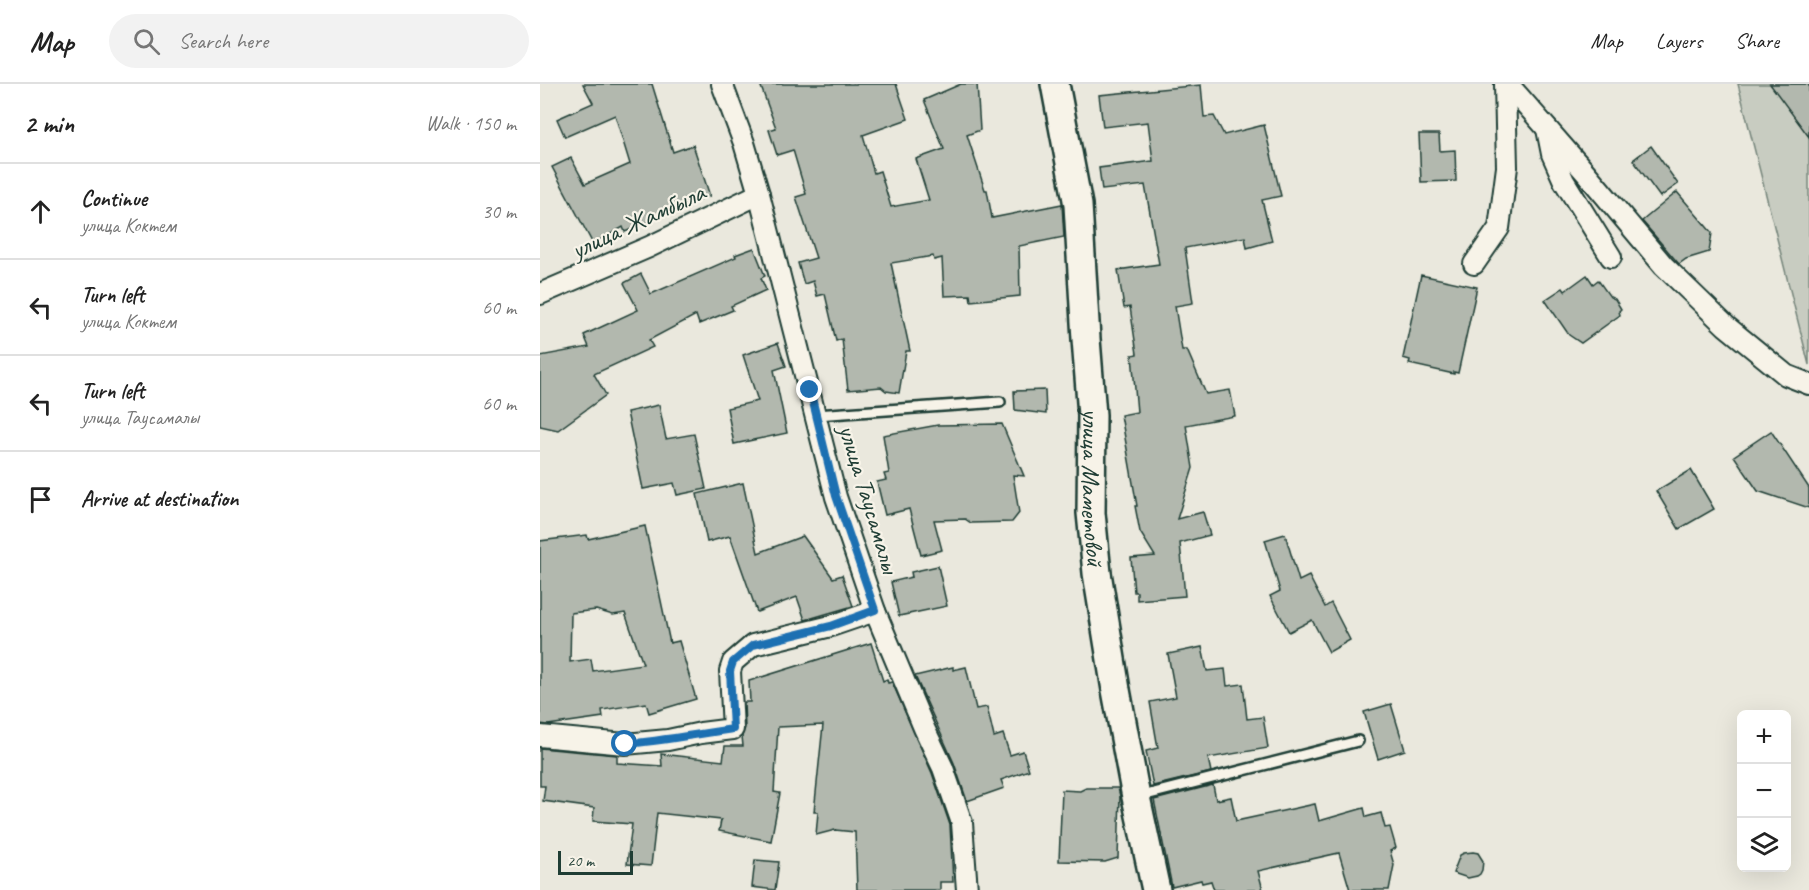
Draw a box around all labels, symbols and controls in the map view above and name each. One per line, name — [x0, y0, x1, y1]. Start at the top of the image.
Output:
search box — [109, 14, 529, 68]
text: Map — [30, 24, 73, 59]
icon: search — [130, 25, 163, 58]
text: Search here — [178, 27, 268, 55]
text: Map — [1590, 28, 1623, 54]
text: Layers — [1656, 28, 1702, 54]
text: Share — [1735, 28, 1779, 54]
text: 2 min — [24, 107, 74, 140]
text: Walk · 150 m — [426, 111, 516, 136]
street label: улица Жамбыла — [564, 175, 712, 267]
text: Continue — [81, 185, 147, 213]
icon: ahead — [24, 195, 57, 228]
text: 30 m — [482, 199, 516, 224]
text: улица Коктем — [81, 213, 176, 238]
text: Turn left — [81, 281, 145, 309]
icon: left — [24, 291, 57, 324]
text: 60 m — [482, 295, 516, 320]
text: улица Коктем — [81, 309, 176, 334]
route end — [796, 376, 822, 402]
text: Turn left — [81, 377, 145, 405]
icon: left — [24, 387, 57, 420]
text: 60 m — [482, 391, 516, 416]
text: улица Таусамалы — [81, 405, 199, 430]
street label: улица Маметовой — [1074, 405, 1113, 570]
street label: улица Таусамалы — [830, 419, 908, 579]
icon: arrive — [24, 483, 57, 516]
text: Arrive at destination — [81, 485, 238, 513]
map controls — [1737, 710, 1791, 872]
button: + — [1737, 710, 1791, 764]
route start — [611, 730, 637, 756]
button: − — [1737, 764, 1791, 818]
button: layers — [1737, 818, 1791, 872]
scale bar — [558, 848, 633, 876]
text: 20 m — [567, 851, 594, 871]

